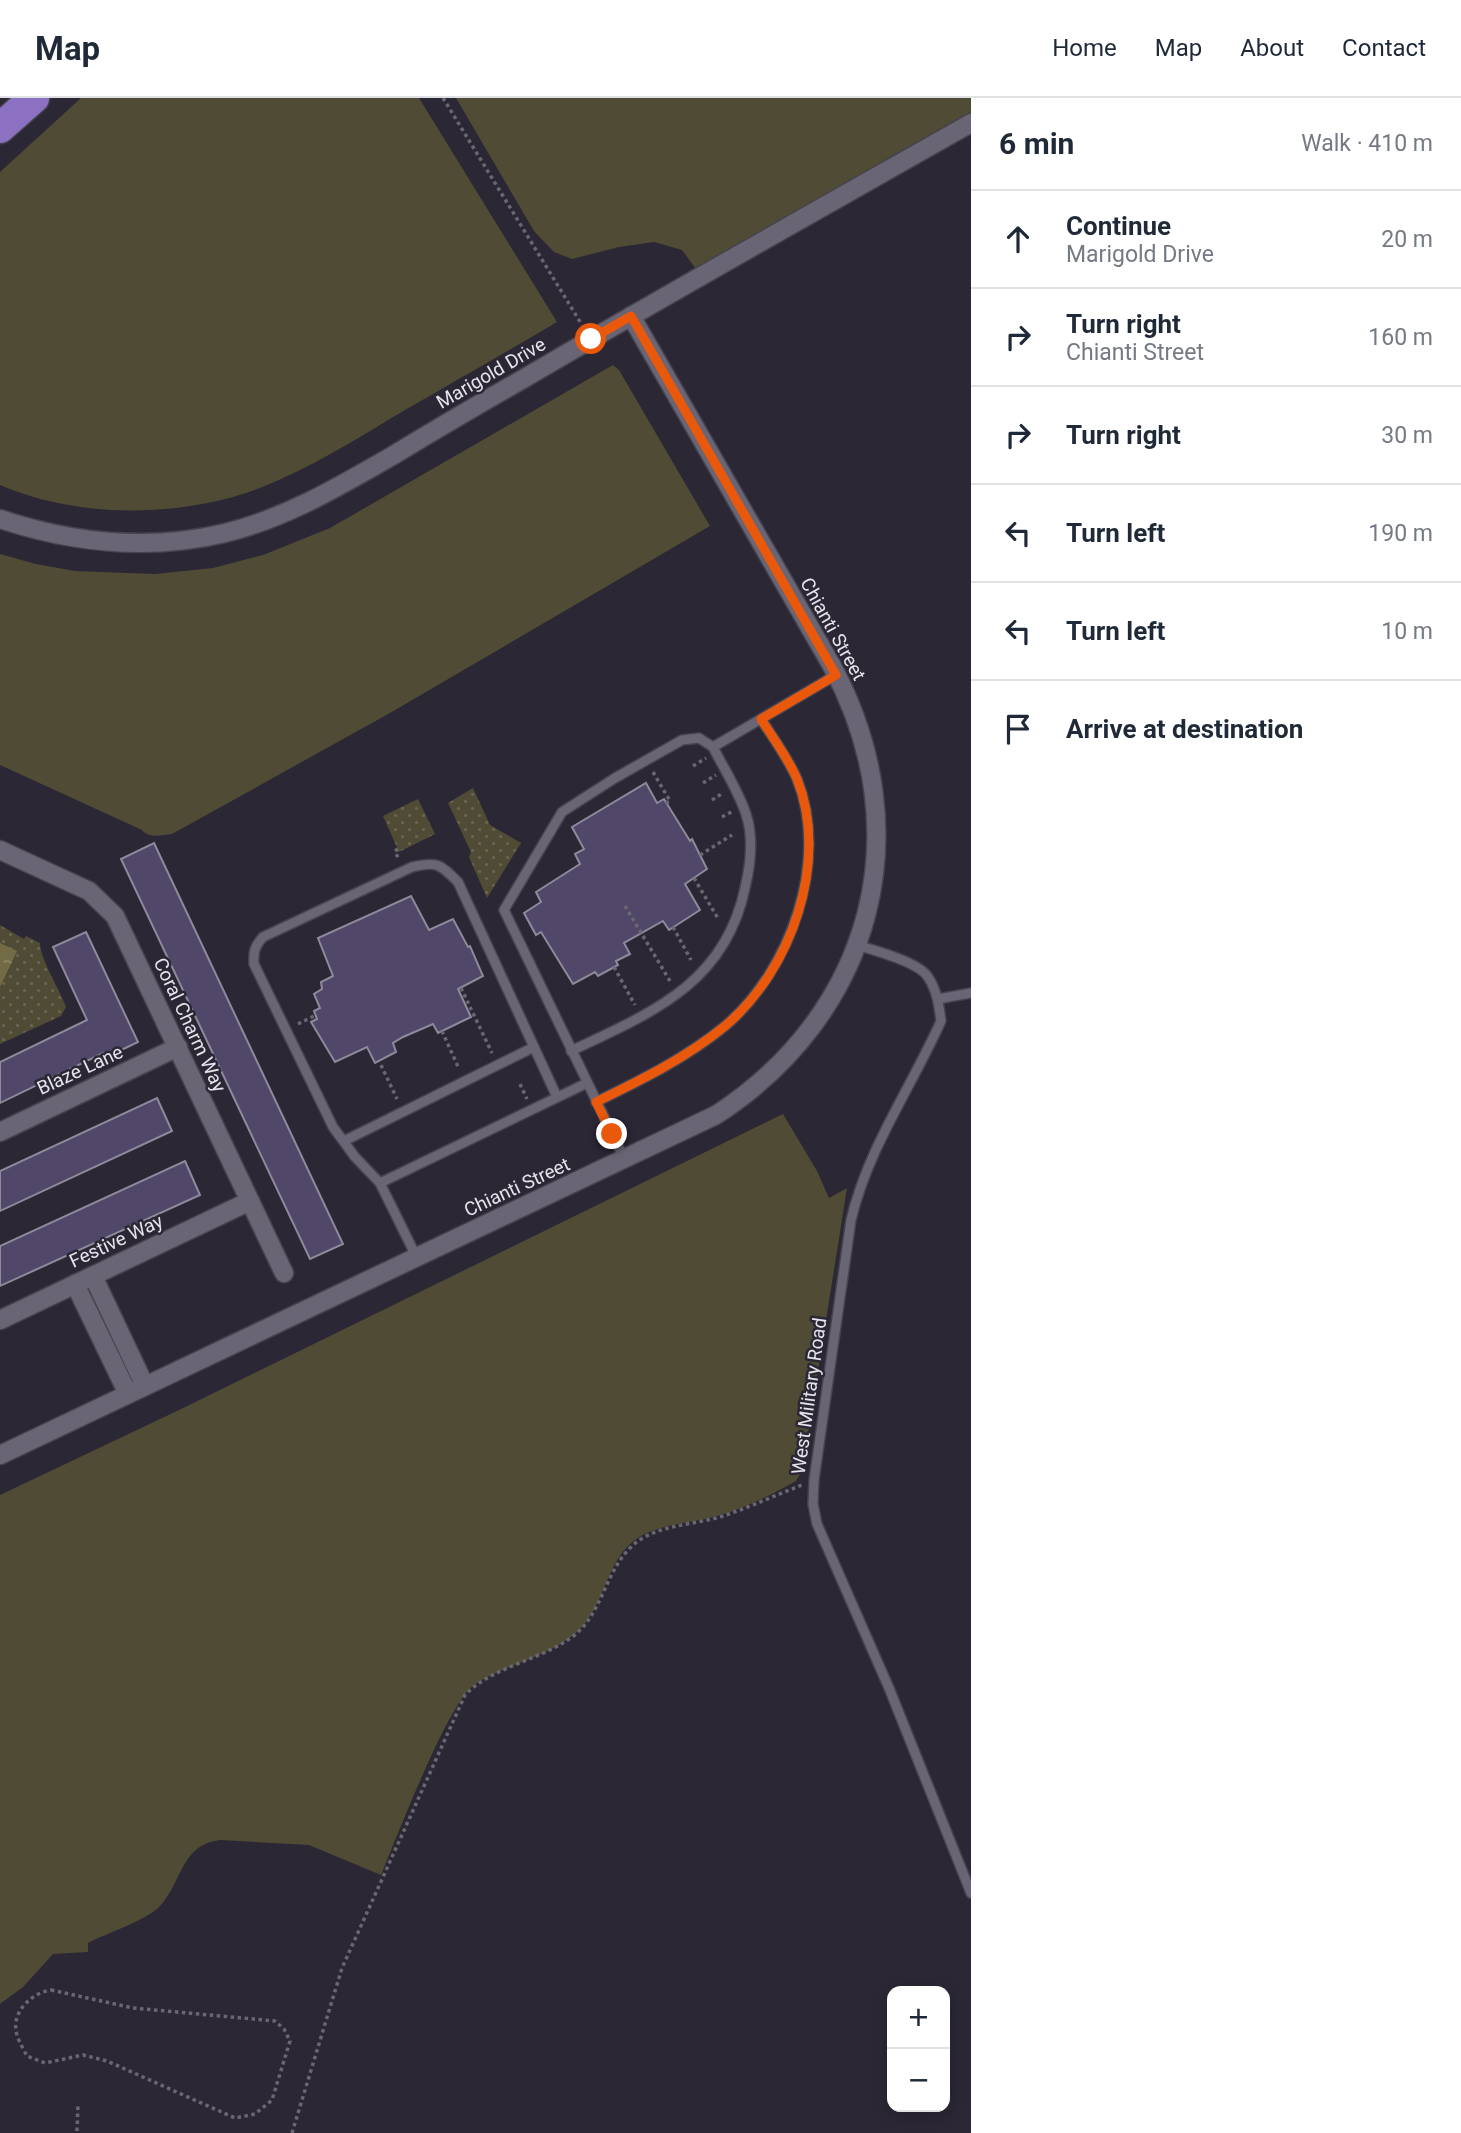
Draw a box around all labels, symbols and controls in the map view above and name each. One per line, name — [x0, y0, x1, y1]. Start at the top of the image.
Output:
text: Map — [35, 29, 100, 68]
text: Home — [1052, 34, 1117, 62]
text: Map — [1155, 34, 1202, 62]
text: About — [1240, 34, 1304, 62]
text: Contact — [1342, 34, 1426, 62]
text: 6 min — [999, 126, 1074, 161]
text: Walk · 410 m — [1301, 130, 1433, 157]
text: Continue — [1066, 211, 1171, 241]
icon: ahead — [999, 220, 1037, 258]
text: 20 m — [1381, 226, 1433, 253]
text: Marigold Drive — [1066, 241, 1214, 268]
text: Turn right — [1066, 309, 1181, 339]
icon: right — [999, 318, 1037, 356]
route start — [575, 323, 606, 354]
text: 160 m — [1368, 324, 1433, 351]
street label: Marigold Drive — [432, 332, 550, 414]
text: Chianti Street — [1066, 339, 1204, 366]
icon: right — [999, 416, 1037, 454]
text: Turn right — [1066, 420, 1181, 450]
text: 30 m — [1381, 422, 1433, 449]
icon: left — [999, 514, 1037, 552]
text: Turn left — [1066, 518, 1165, 548]
text: 190 m — [1368, 520, 1433, 547]
street label: Chianti Street — [795, 574, 871, 684]
icon: left — [999, 612, 1037, 650]
text: Turn left — [1066, 616, 1165, 646]
text: 10 m — [1381, 618, 1433, 645]
icon: arrive — [999, 710, 1037, 748]
text: Arrive at destination — [1066, 714, 1303, 744]
street label: Coral Charm Way — [149, 954, 231, 1096]
street label: Blaze Lane — [33, 1040, 127, 1100]
route end — [596, 1118, 627, 1149]
street label: Chianti Street — [460, 1152, 574, 1222]
street label: Festive Way — [66, 1209, 166, 1273]
street label: West Military Road — [787, 1316, 831, 1476]
map controls — [887, 1986, 950, 2112]
button: + — [887, 1986, 950, 2049]
button: − — [887, 2049, 950, 2112]

